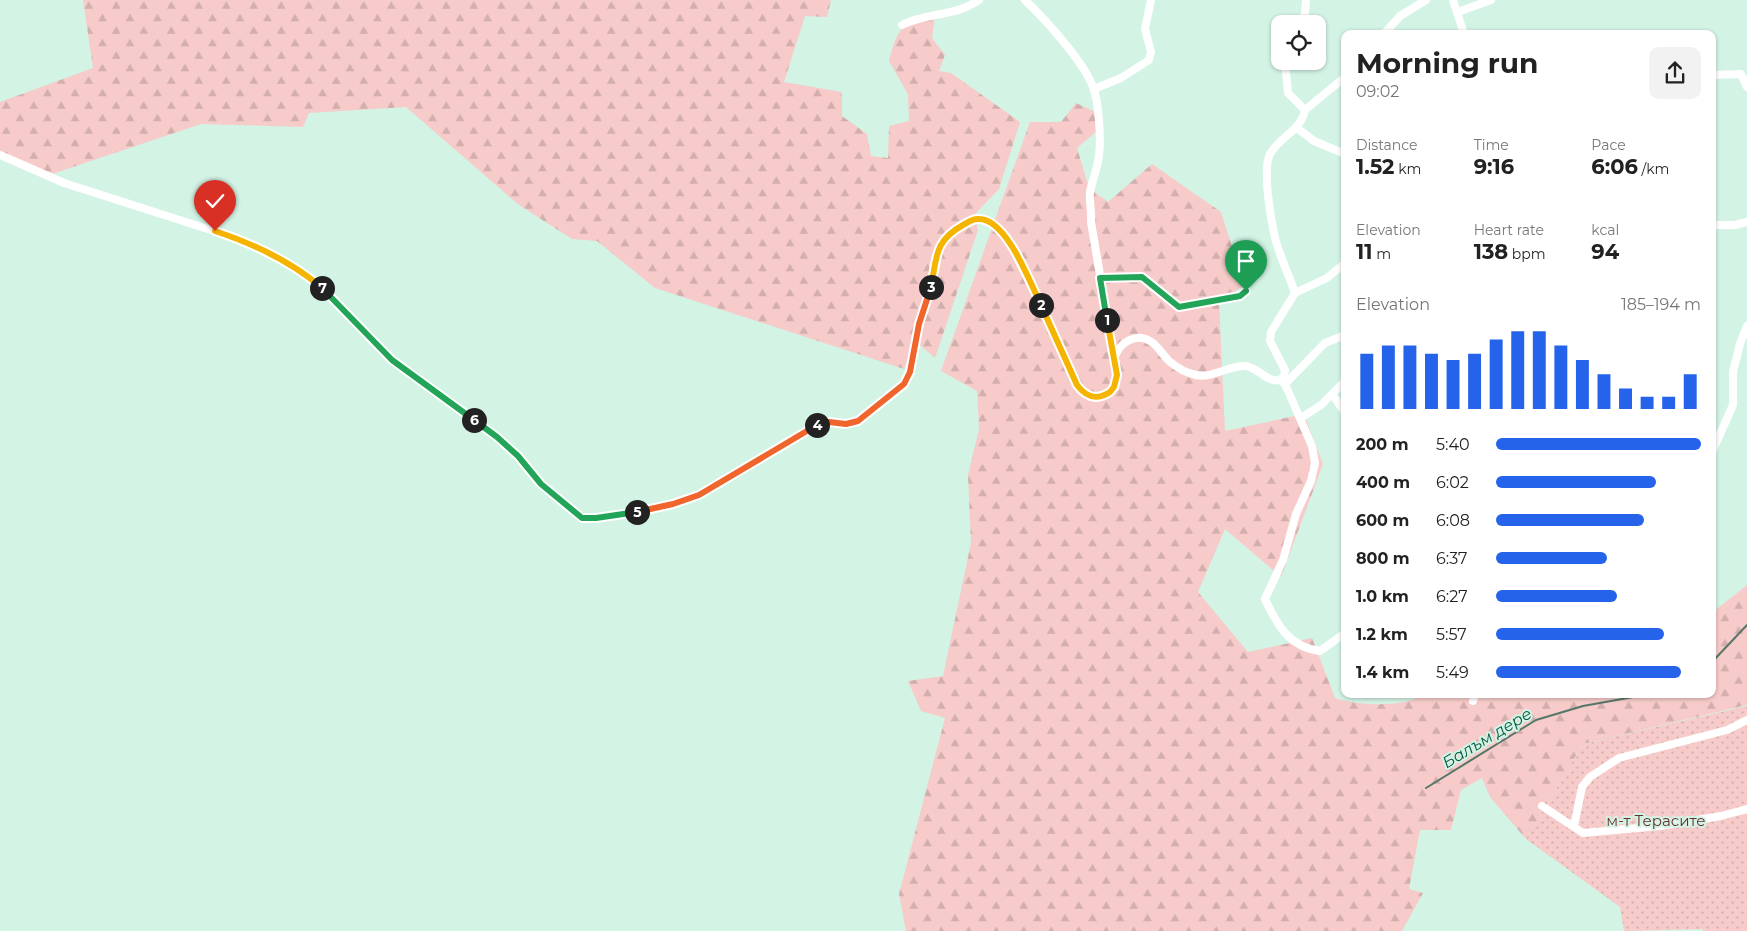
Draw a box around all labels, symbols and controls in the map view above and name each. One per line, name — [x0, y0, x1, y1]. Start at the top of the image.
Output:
map controls — [1271, 15, 1326, 70]
button: locate — [1271, 15, 1326, 70]
text: Morning run — [1356, 46, 1538, 80]
button: share — [1649, 47, 1701, 99]
text: 09:02 — [1356, 82, 1399, 101]
text: Distance — [1356, 136, 1418, 154]
text: Time — [1474, 136, 1509, 154]
text: Pace — [1591, 136, 1626, 154]
text: 1.52 — [1356, 154, 1395, 179]
text: 9:16 — [1474, 154, 1514, 179]
text: 6:06 — [1591, 154, 1638, 179]
text: km — [1395, 160, 1421, 178]
text: /km — [1638, 160, 1669, 178]
pin — [194, 180, 236, 231]
icon: check — [201, 187, 229, 215]
text: Elevation — [1356, 221, 1421, 239]
text: Heart rate — [1474, 221, 1544, 239]
text: kcal — [1591, 221, 1619, 239]
text: 11 — [1356, 239, 1372, 264]
text: 138 — [1474, 239, 1508, 264]
text: 94 — [1591, 239, 1619, 264]
pin — [1225, 240, 1267, 291]
text: m — [1372, 245, 1391, 263]
text: bpm — [1508, 245, 1546, 263]
icon: arrive — [1232, 247, 1260, 275]
pin: 3 — [918, 274, 944, 300]
pin: 7 — [310, 276, 334, 300]
text: 3 — [927, 278, 936, 296]
text: 7 — [318, 279, 327, 297]
pin: 2 — [1028, 292, 1054, 318]
text: Elevation — [1356, 295, 1430, 314]
text: 185–194 m — [1621, 295, 1701, 314]
text: 2 — [1037, 296, 1046, 314]
pin: 1 — [1094, 308, 1120, 332]
text: 1 — [1105, 311, 1110, 329]
pin: 6 — [462, 408, 486, 432]
text: 6 — [470, 411, 479, 429]
pin: 4 — [804, 412, 830, 438]
text: 4 — [813, 416, 822, 434]
text: 200 m — [1356, 435, 1408, 454]
text: 5:40 — [1436, 435, 1470, 454]
text: 400 m — [1356, 473, 1410, 492]
text: 6:02 — [1436, 473, 1469, 492]
pin: 5 — [624, 500, 650, 524]
text: 5 — [633, 503, 642, 521]
text: 600 m — [1356, 511, 1409, 530]
text: 6:08 — [1436, 511, 1470, 530]
text: 800 m — [1356, 549, 1410, 568]
text: 6:37 — [1436, 549, 1467, 568]
text: 1.0 km — [1356, 587, 1409, 606]
text: 6:27 — [1436, 587, 1468, 606]
text: 1.2 km — [1356, 625, 1408, 644]
text: 5:57 — [1436, 625, 1467, 644]
text: 1.4 km — [1356, 663, 1409, 682]
text: 5:49 — [1436, 663, 1469, 682]
water label: Балъм дере — [1439, 704, 1535, 772]
park label: м-т Терасите — [1606, 811, 1706, 830]

